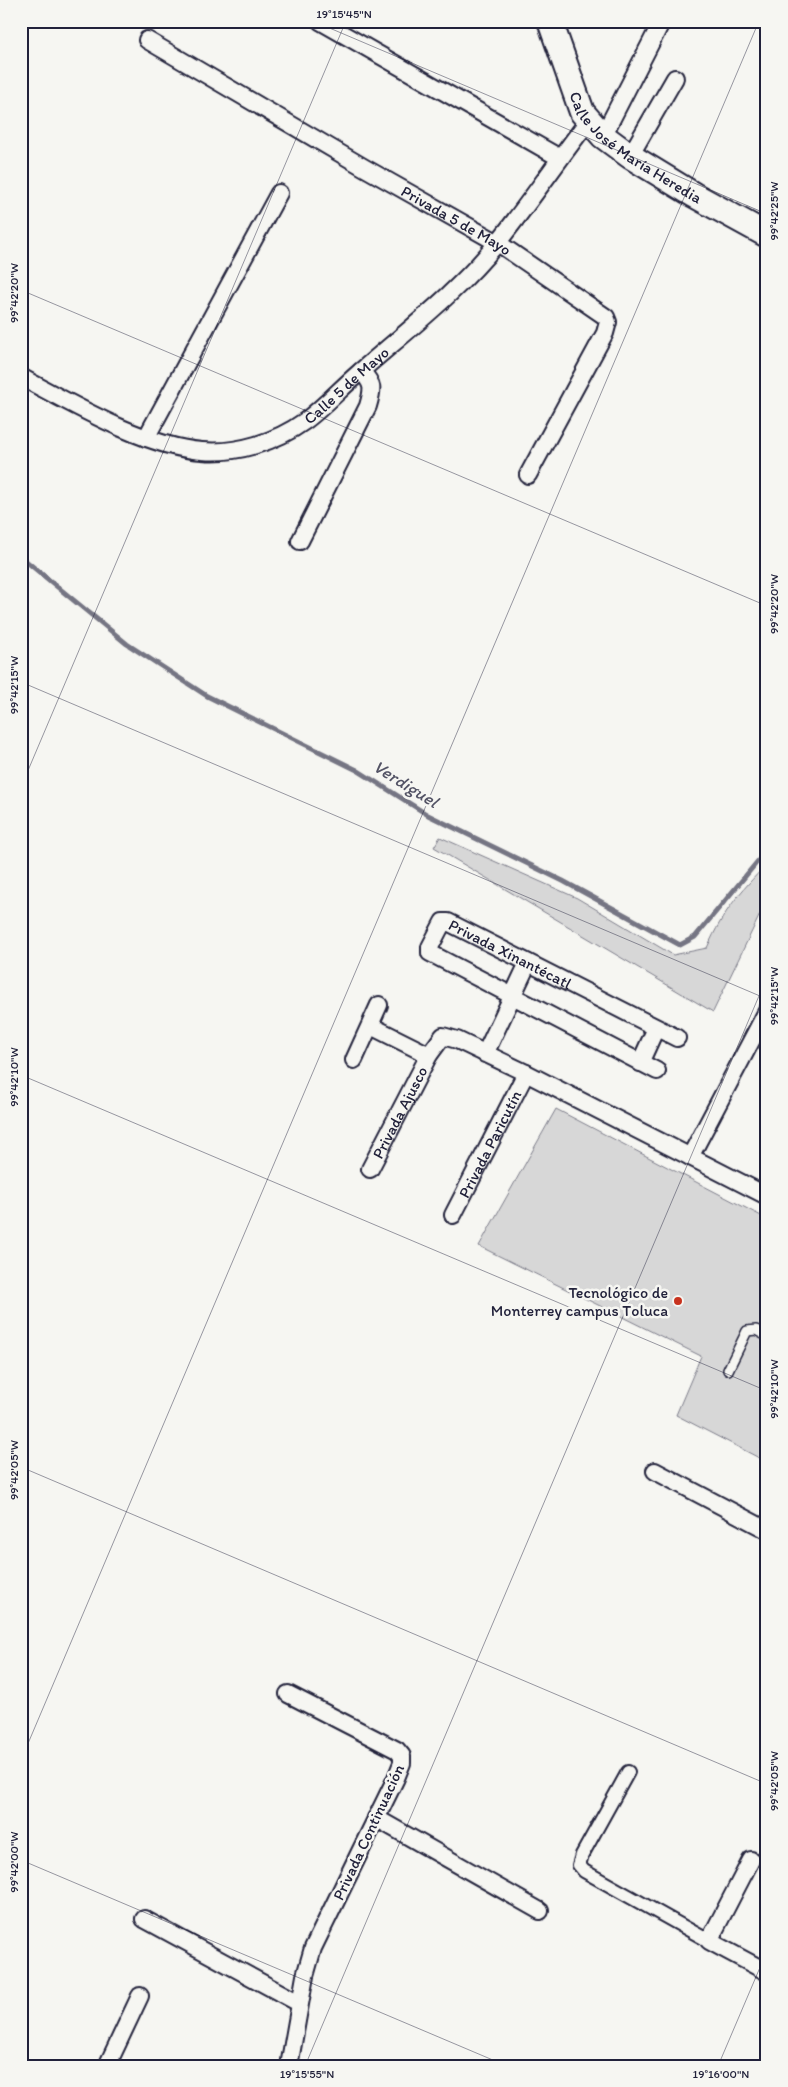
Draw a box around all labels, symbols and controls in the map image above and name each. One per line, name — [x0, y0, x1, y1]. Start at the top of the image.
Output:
text: 19°15'45"N — [316, 7, 372, 21]
street label: Calle José María Heredia — [566, 89, 706, 208]
street label: Privada 5 de Mayo — [398, 181, 515, 259]
text: 99°42'25"W — [767, 181, 781, 241]
text: 99°42'20"W — [7, 263, 21, 323]
street label: Calle 5 de Mayo — [300, 342, 393, 428]
text: 99°42'20"W — [767, 574, 781, 634]
text: 99°42'15"W — [7, 656, 21, 714]
water label: Verdiguel — [369, 755, 444, 814]
street label: Privada Xinantécatl — [446, 915, 575, 993]
text: 99°42'15"W — [767, 967, 781, 1025]
text: 99°42'10"W — [7, 1047, 21, 1107]
street label: Privada Ajusco — [368, 1063, 432, 1162]
street label: Privada Paricutín — [455, 1087, 526, 1201]
place label: Tecnológico de Monterrey campus Toluca — [491, 1283, 668, 1320]
marker: Tecnológico de Monterrey campus Toluca — [672, 1295, 684, 1307]
text: 99°42'10"W — [767, 1359, 781, 1419]
text: 99°42'05"W — [7, 1440, 21, 1500]
text: 99°42'05"W — [767, 1751, 781, 1811]
street label: Privada Continuación — [329, 1761, 408, 1903]
text: 99°42'00"W — [7, 1831, 21, 1893]
text: 19°15'55"N — [280, 2067, 334, 2081]
text: 19°16'00"N — [693, 2067, 749, 2081]

